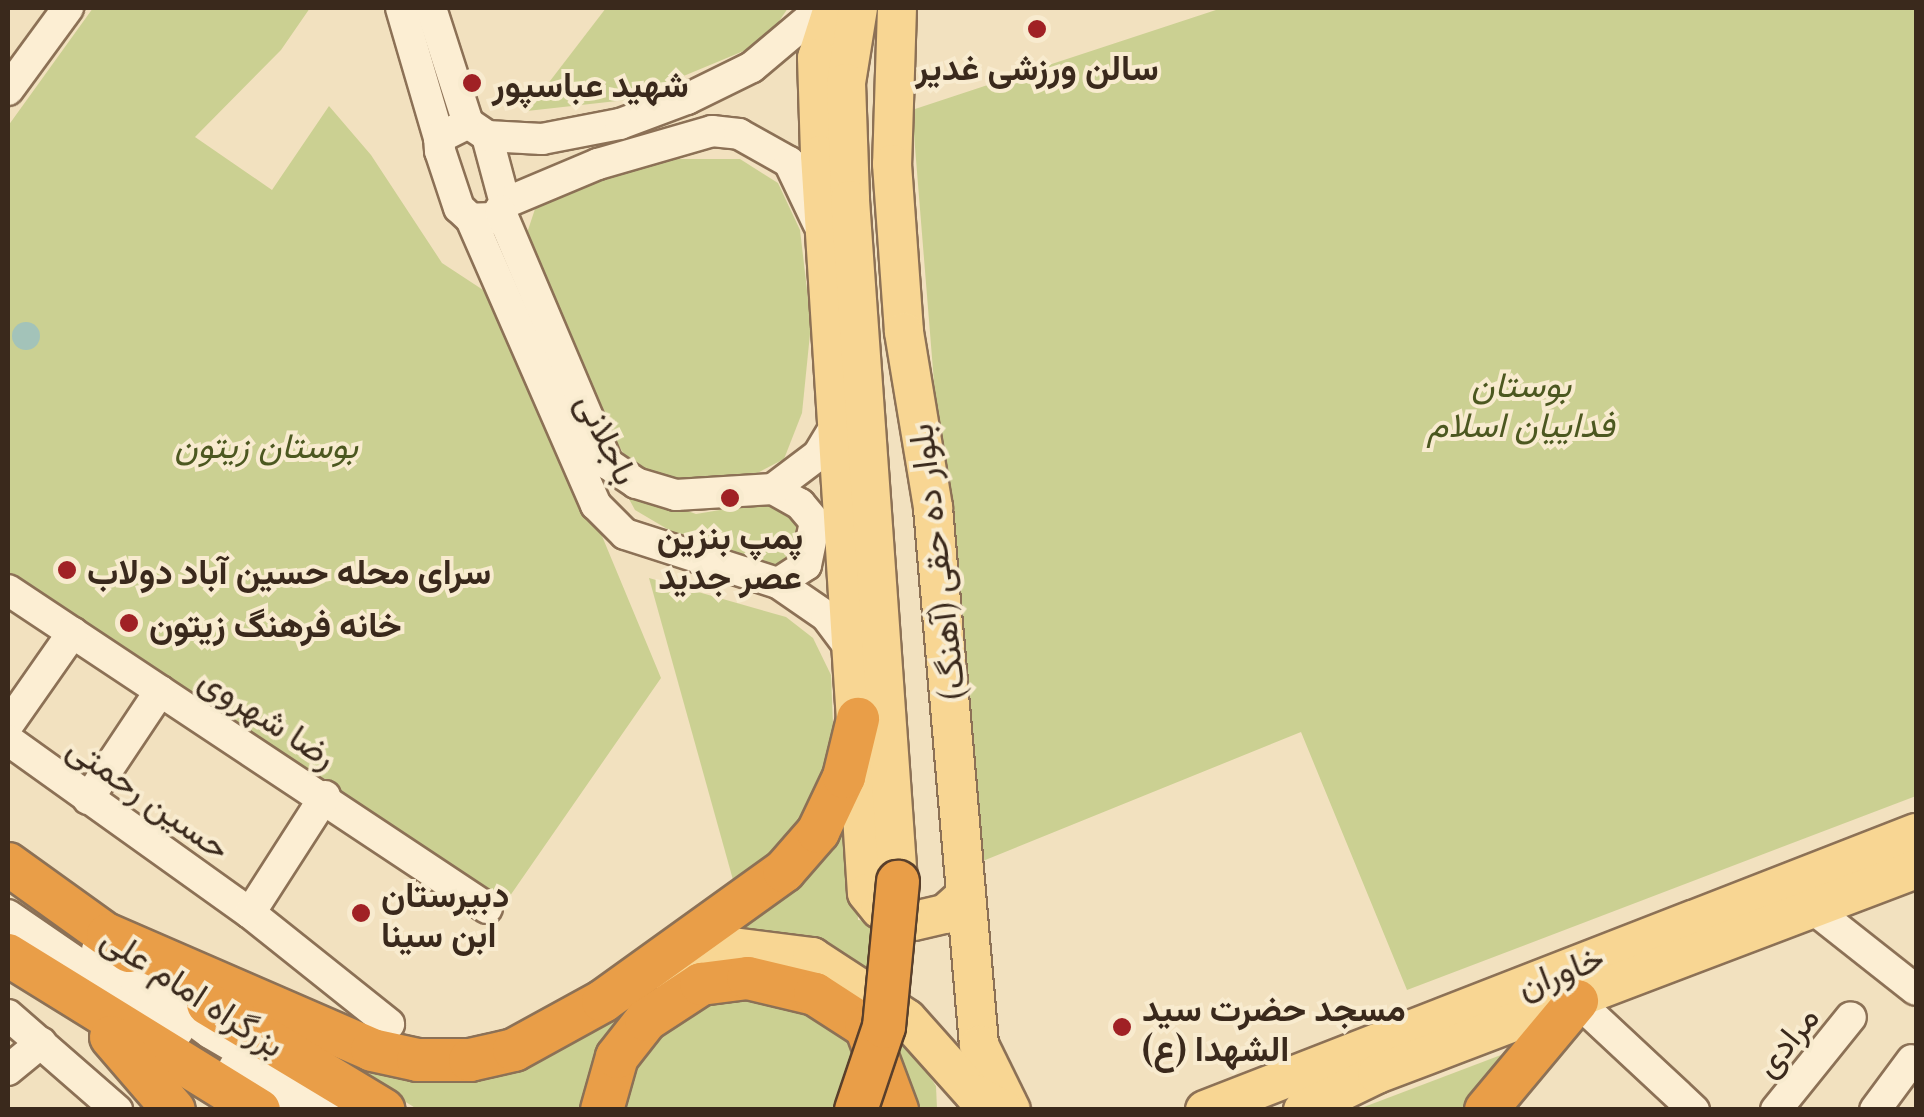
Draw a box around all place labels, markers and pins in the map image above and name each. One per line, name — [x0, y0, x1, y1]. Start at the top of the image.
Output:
marker: سالن ورزشی غدیر — [1026, 18, 1048, 40]
place label: سالن ورزشی غدیر — [915, 45, 1159, 87]
place label: شهید عباسپور — [492, 62, 689, 104]
marker: شهید عباسپور — [461, 72, 483, 94]
marker: پمپ بنزین عصر جدید — [719, 487, 741, 509]
place label: پمپ بنزین عصر جدید — [657, 514, 803, 596]
place label: سرای محله حسین آباد دولاب — [87, 549, 491, 591]
marker: سرای محله حسین آباد دولاب — [56, 559, 78, 581]
place label: خانه فرهنگ زيتون — [149, 602, 402, 644]
marker: خانه فرهنگ زيتون — [118, 612, 140, 634]
place label: دبیرستان ابن سینا — [381, 872, 509, 954]
marker: دبیرستان ابن سینا — [350, 902, 372, 924]
place label: مسجد حضرت سید الشهدا (ع) — [1142, 986, 1406, 1068]
marker: مسجد حضرت سید الشهدا (ع) — [1111, 1016, 1133, 1038]

